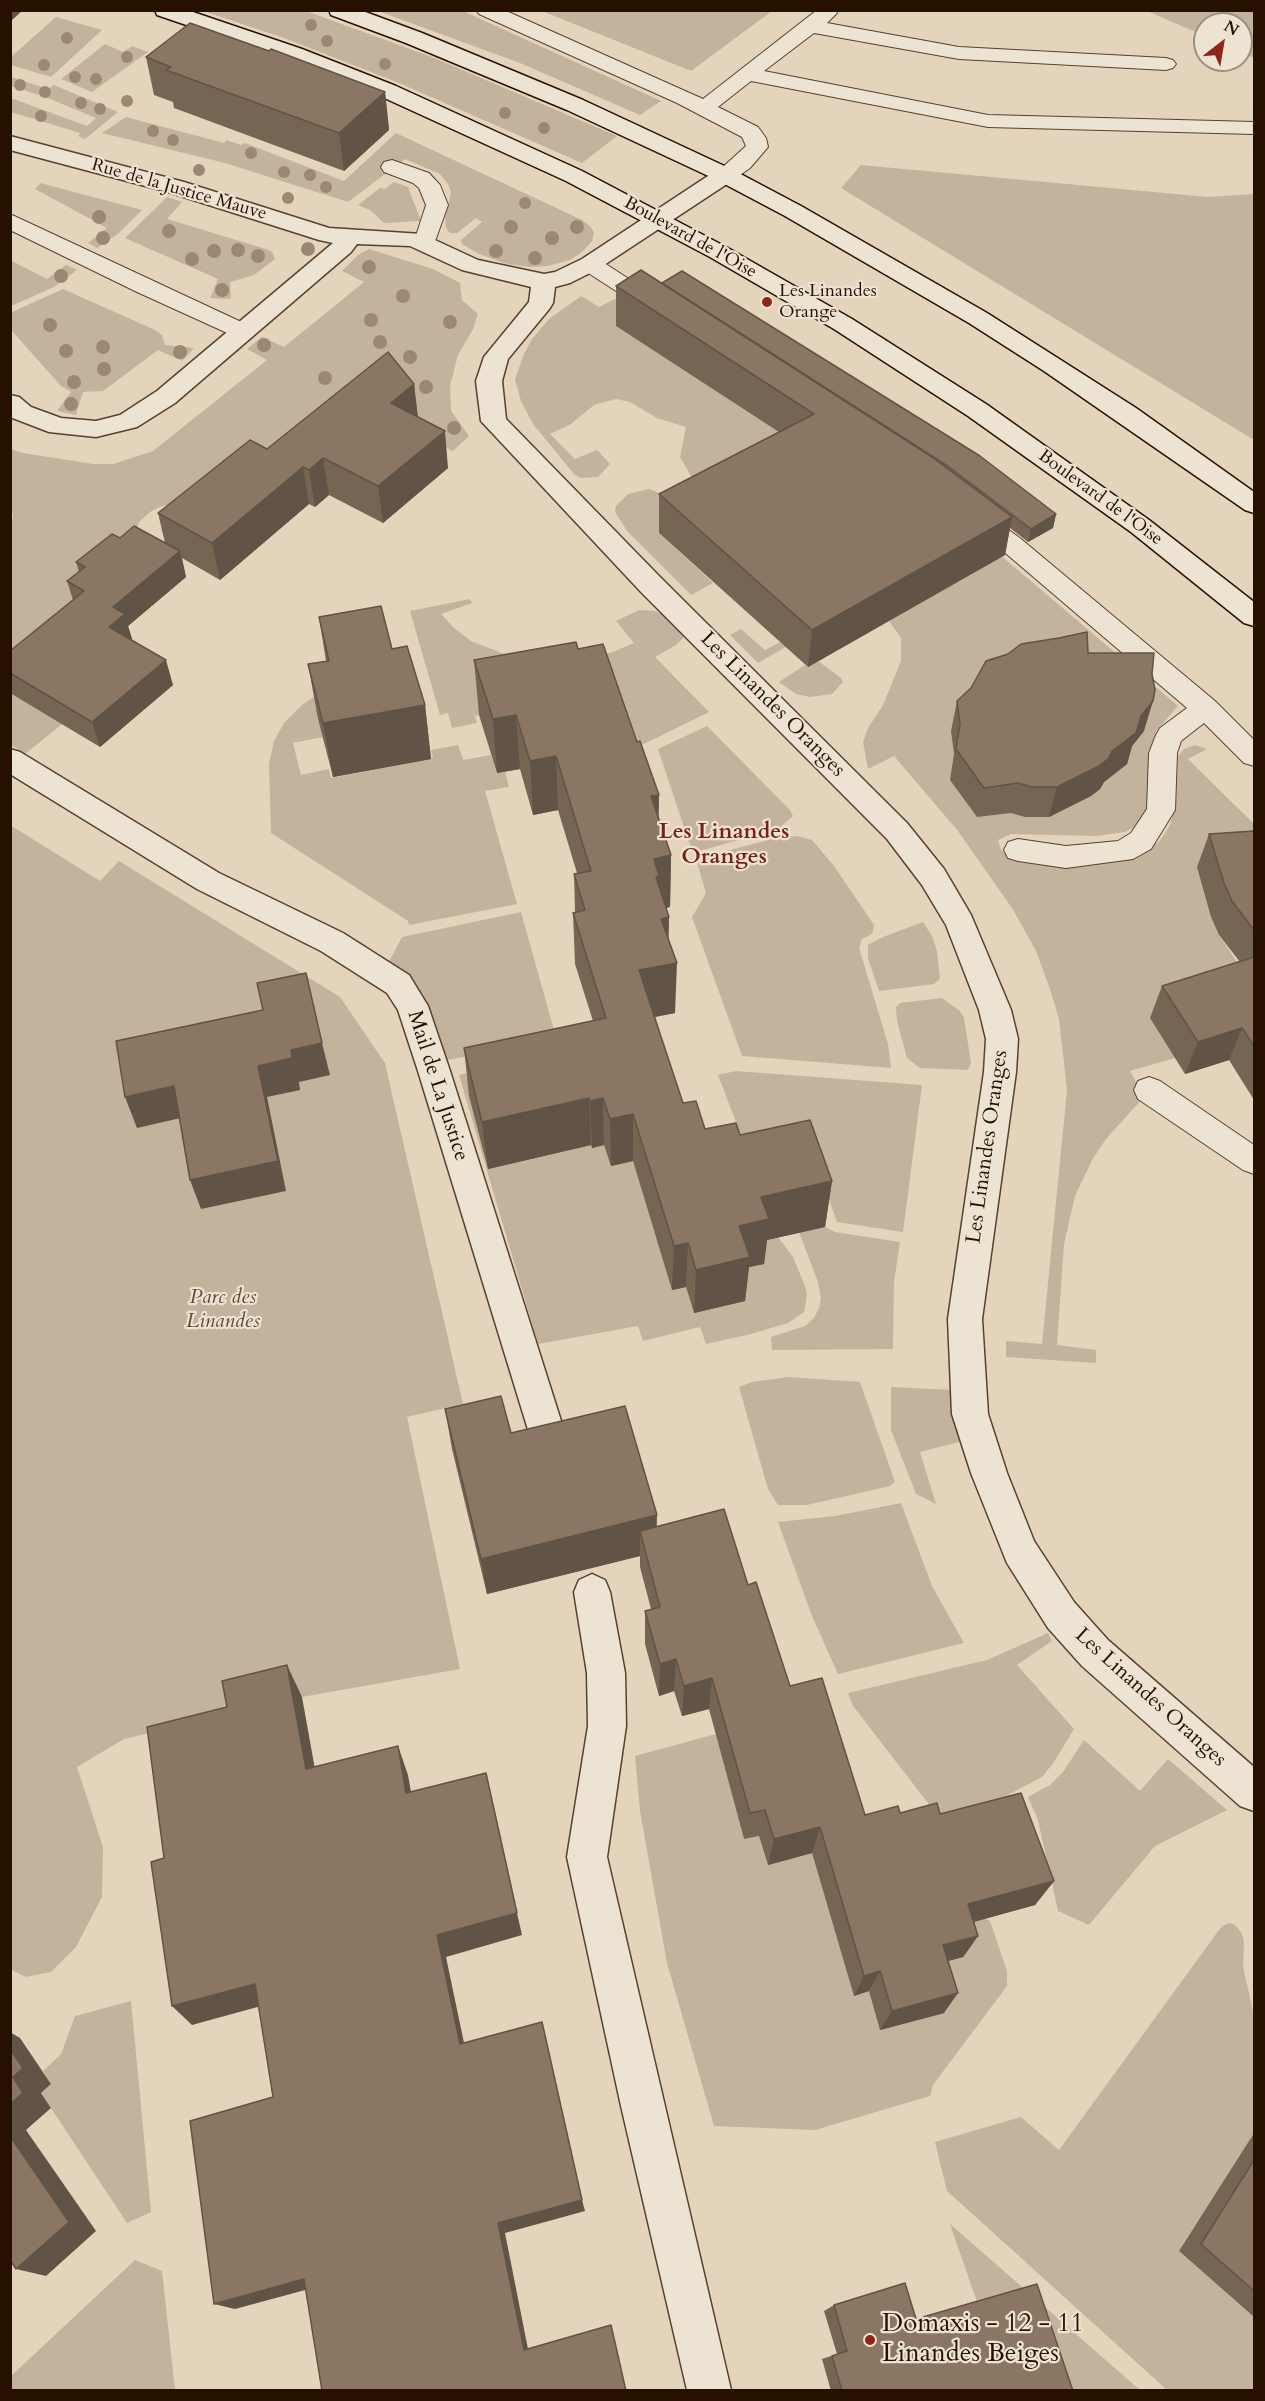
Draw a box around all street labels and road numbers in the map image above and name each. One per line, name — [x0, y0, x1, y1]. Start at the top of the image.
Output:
street label: Rue de la Justice Mauve — [89, 155, 269, 225]
street label: Boulevard de l'Oise — [620, 193, 760, 283]
street label: Boulevard de l'Oise — [1034, 446, 1166, 550]
street label: Les Linandes Oranges — [694, 627, 850, 783]
street label: Mail de La Justice — [401, 1008, 473, 1164]
street label: Les Linandes Oranges — [962, 1049, 1014, 1245]
street label: Les Linandes Oranges — [1069, 1623, 1231, 1773]

